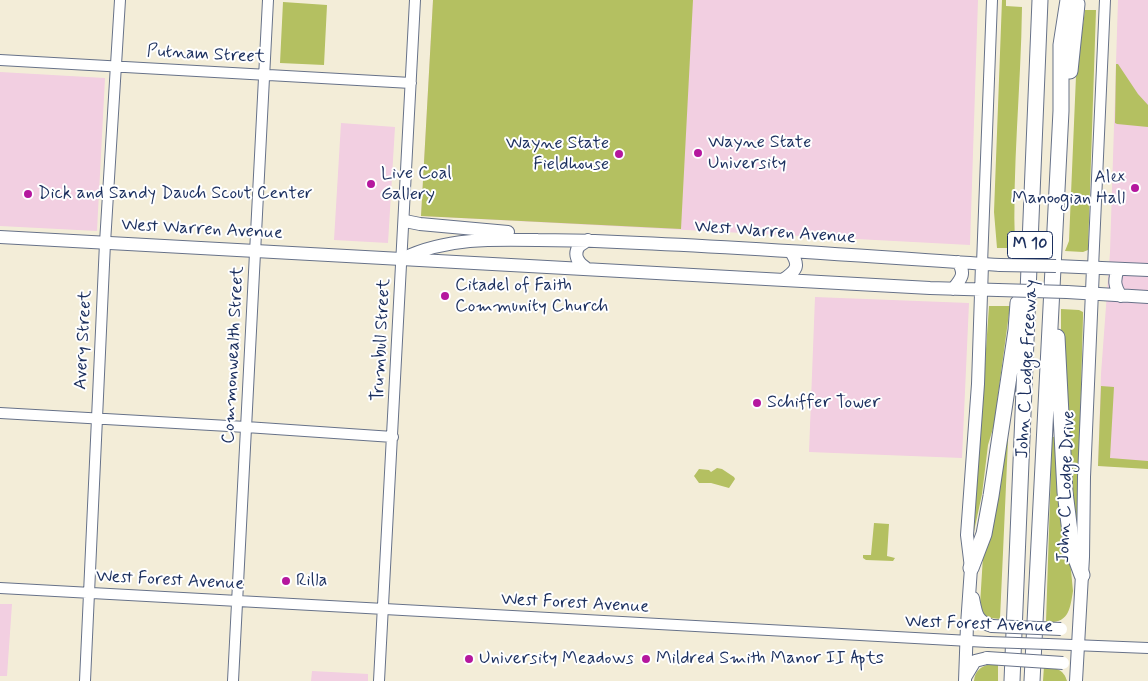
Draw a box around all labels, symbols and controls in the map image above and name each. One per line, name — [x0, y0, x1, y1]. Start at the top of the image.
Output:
street label: Putnam Street — [146, 41, 266, 69]
place label: Wayne State University — [708, 132, 811, 174]
place label: Wayne State Fieldhouse — [506, 133, 609, 176]
marker: Wayne State University — [692, 147, 704, 159]
marker: Wayne State Fieldhouse — [613, 148, 625, 160]
place label: Live Coal Gallery — [381, 163, 452, 205]
place label: Alex Manoogian Hall — [1012, 167, 1125, 210]
marker: Live Coal Gallery — [365, 178, 377, 190]
marker: Alex Manoogian Hall — [1129, 182, 1141, 194]
place label: Dick and Sandy Dauch Scout Center — [38, 183, 313, 205]
marker: Dick and Sandy Dauch Scout Center — [22, 188, 34, 200]
street label: West Warren Avenue — [121, 215, 283, 245]
street label: West Warren Avenue — [694, 217, 856, 249]
road number: M 10 — [1008, 232, 1052, 258]
street label: Commonwealth Street — [219, 266, 249, 444]
place label: Citadel of Faith Community Church — [455, 275, 608, 318]
street label: Trumbull Street — [368, 278, 396, 402]
street label: John C Lodge Freeway — [1013, 279, 1043, 459]
street label: Avery Street — [71, 290, 97, 390]
marker: Citadel of Faith Community Church — [439, 290, 451, 302]
place label: Schiffer Tower — [767, 392, 880, 414]
marker: Schiffer Tower — [751, 397, 763, 409]
street label: John C Lodge Drive — [1054, 410, 1080, 564]
street label: West Forest Avenue — [95, 566, 245, 596]
place label: Rilla — [296, 570, 327, 592]
marker: Rilla — [280, 575, 292, 587]
street label: West Forest Avenue — [500, 589, 650, 619]
street label: West Forest Avenue — [905, 612, 1053, 638]
place label: University Meadows — [479, 648, 634, 670]
place label: Mildred Smith Manor II Apts — [656, 648, 884, 670]
marker: University Meadows — [463, 653, 475, 665]
marker: Mildred Smith Manor II Apts — [640, 653, 652, 665]

